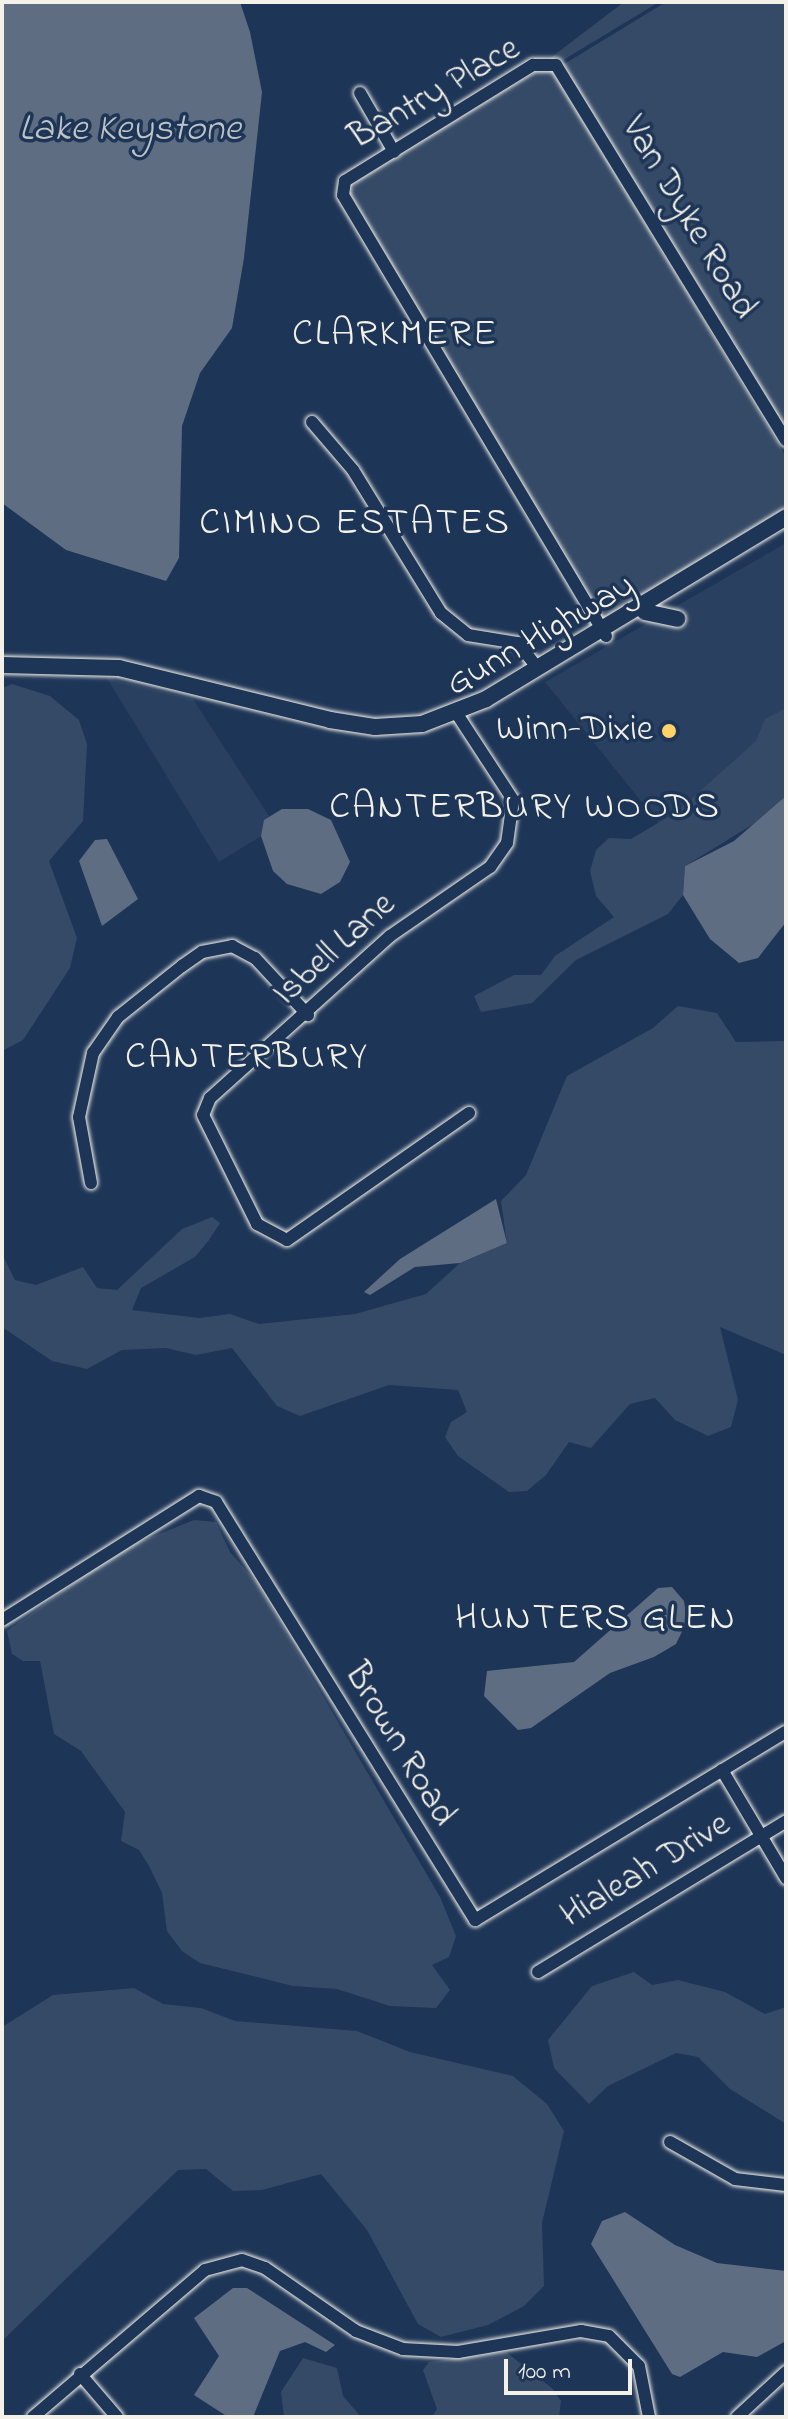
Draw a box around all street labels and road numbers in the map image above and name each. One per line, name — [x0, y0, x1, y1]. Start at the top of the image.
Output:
street label: Bantry Place — [342, 28, 528, 160]
street label: Van Dyke Road — [611, 109, 765, 327]
street label: Gunn Highway — [439, 565, 643, 707]
street label: Isbell Lane — [265, 884, 405, 1016]
street label: Brown Road — [333, 1656, 465, 1834]
street label: Hialeah Drive — [554, 1804, 738, 1938]

